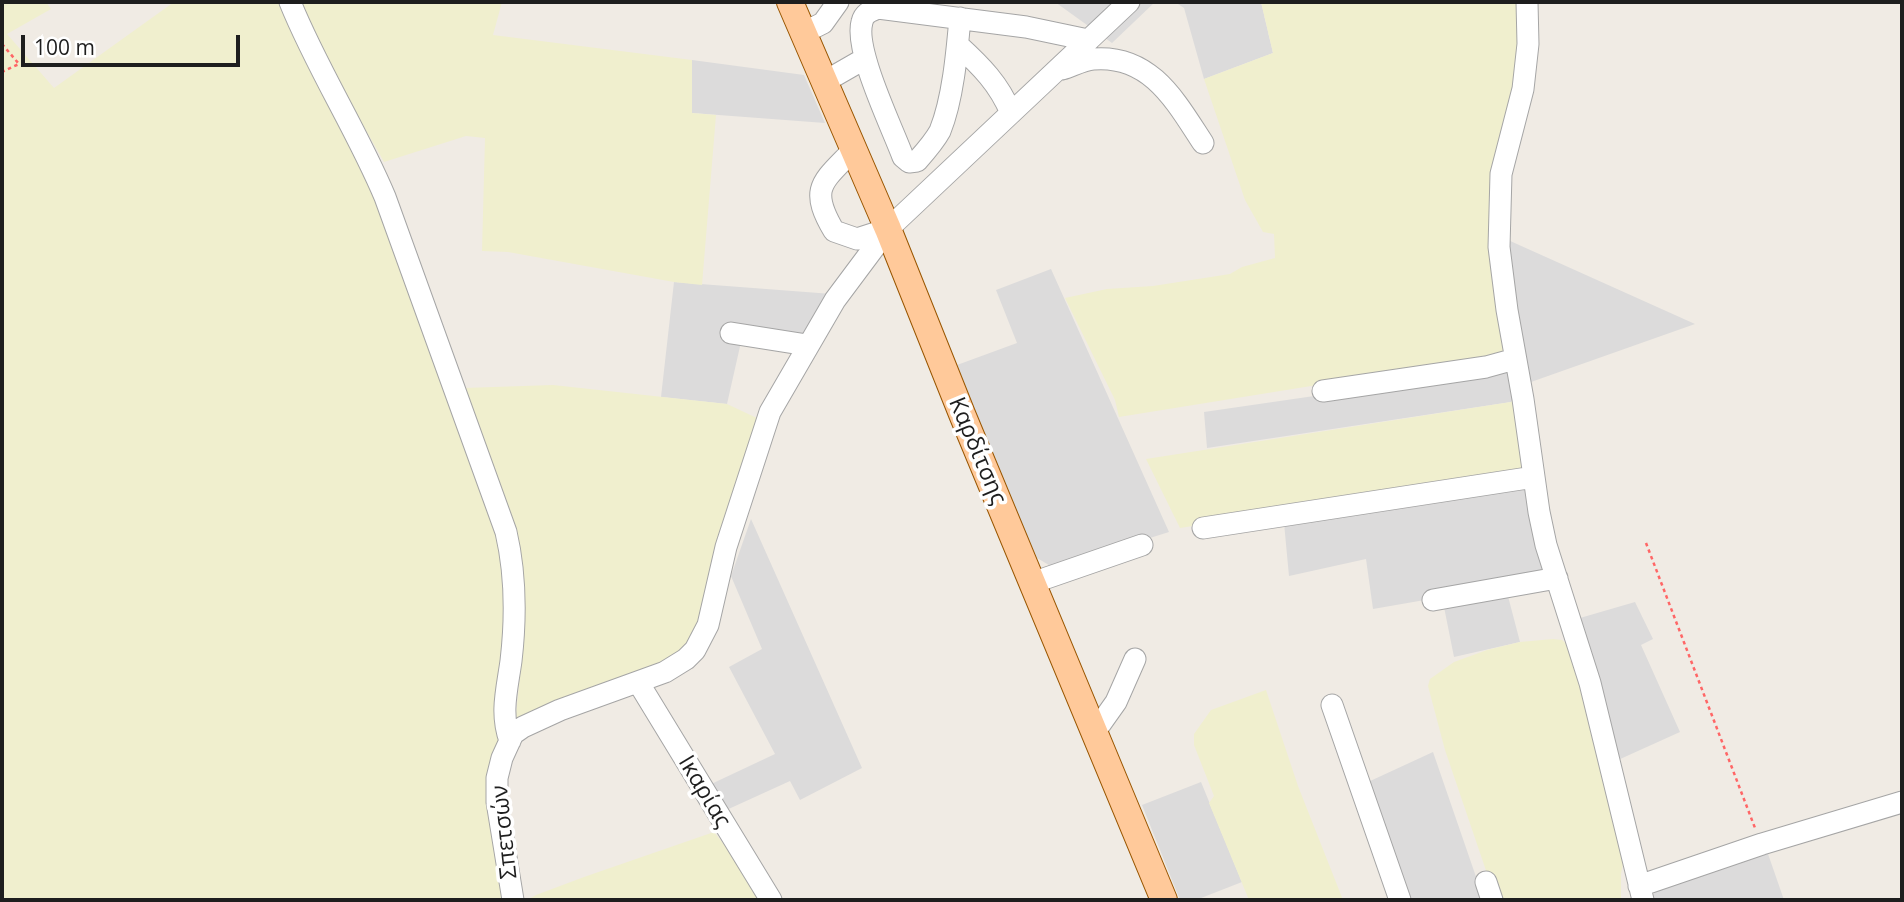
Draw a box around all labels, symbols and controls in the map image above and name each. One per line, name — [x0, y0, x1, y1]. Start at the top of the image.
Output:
scale bar — [24, 21, 243, 65]
text: 100 m — [34, 33, 95, 61]
street label: Καρδίτσης — [942, 393, 1012, 509]
street label: Ικαρίας — [672, 751, 736, 833]
street label: Σπετσών — [486, 784, 524, 880]

